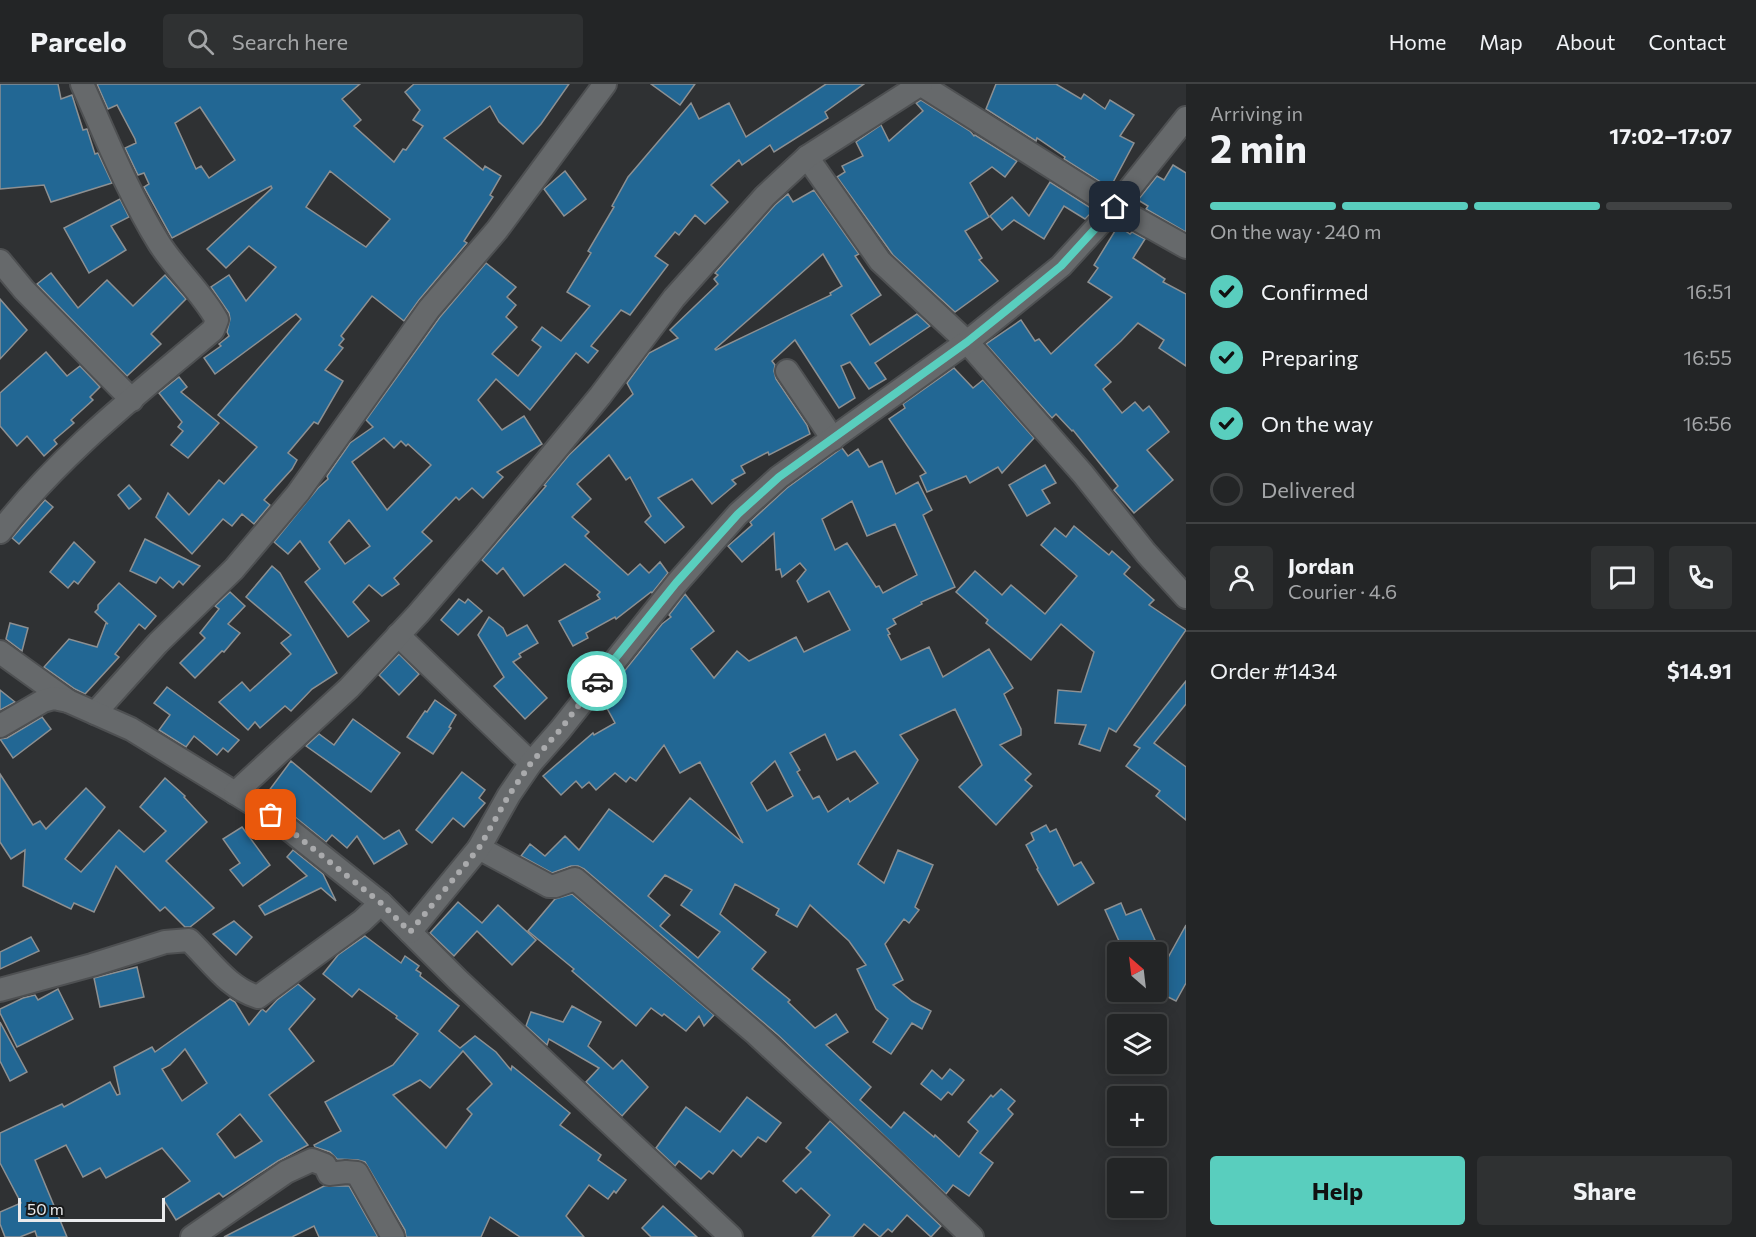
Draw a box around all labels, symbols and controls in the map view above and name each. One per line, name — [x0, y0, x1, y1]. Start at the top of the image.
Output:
search box — [163, 14, 583, 68]
text: Parcelo — [30, 24, 127, 58]
icon: search — [184, 25, 217, 58]
text: Search here — [232, 28, 348, 55]
text: Home — [1389, 29, 1446, 54]
text: Map — [1479, 29, 1523, 54]
text: About — [1556, 29, 1615, 54]
text: Contact — [1648, 29, 1726, 54]
text: Arriving in — [1210, 101, 1303, 125]
text: 17:02–17:07 — [1609, 122, 1732, 149]
text: 2 min — [1210, 123, 1307, 171]
pin — [1089, 181, 1140, 232]
icon: home — [1098, 190, 1131, 223]
text: On the way · 240 m — [1210, 219, 1382, 243]
icon: check — [1210, 275, 1243, 308]
text: Confirmed — [1261, 278, 1368, 305]
text: 16:51 — [1687, 279, 1732, 303]
icon: check — [1210, 341, 1243, 374]
text: Preparing — [1261, 344, 1358, 371]
text: 16:55 — [1684, 345, 1732, 369]
icon: check — [1210, 407, 1243, 440]
text: On the way — [1261, 410, 1373, 437]
text: 16:56 — [1683, 411, 1732, 435]
text: Delivered — [1261, 476, 1355, 503]
button: person — [1210, 546, 1273, 609]
button: chat — [1591, 546, 1654, 609]
button: phone — [1669, 546, 1732, 609]
text: Jordan — [1288, 552, 1354, 579]
text: Courier · 4.6 — [1288, 579, 1397, 603]
courier — [567, 651, 627, 711]
text: Order #1434 — [1210, 657, 1337, 684]
text: $14.91 — [1667, 657, 1732, 684]
icon: car — [581, 665, 614, 698]
pin — [245, 789, 296, 840]
icon: bag — [254, 798, 287, 831]
north arrow — [1107, 942, 1167, 1002]
map controls — [1107, 942, 1167, 1218]
button: layers — [1107, 1014, 1167, 1074]
button: + — [1107, 1086, 1167, 1146]
button: Help — [1210, 1156, 1465, 1225]
button: Share — [1477, 1156, 1732, 1225]
button: − — [1107, 1158, 1167, 1218]
scale bar — [18, 1195, 165, 1222]
text: 50 m — [27, 1199, 64, 1218]

